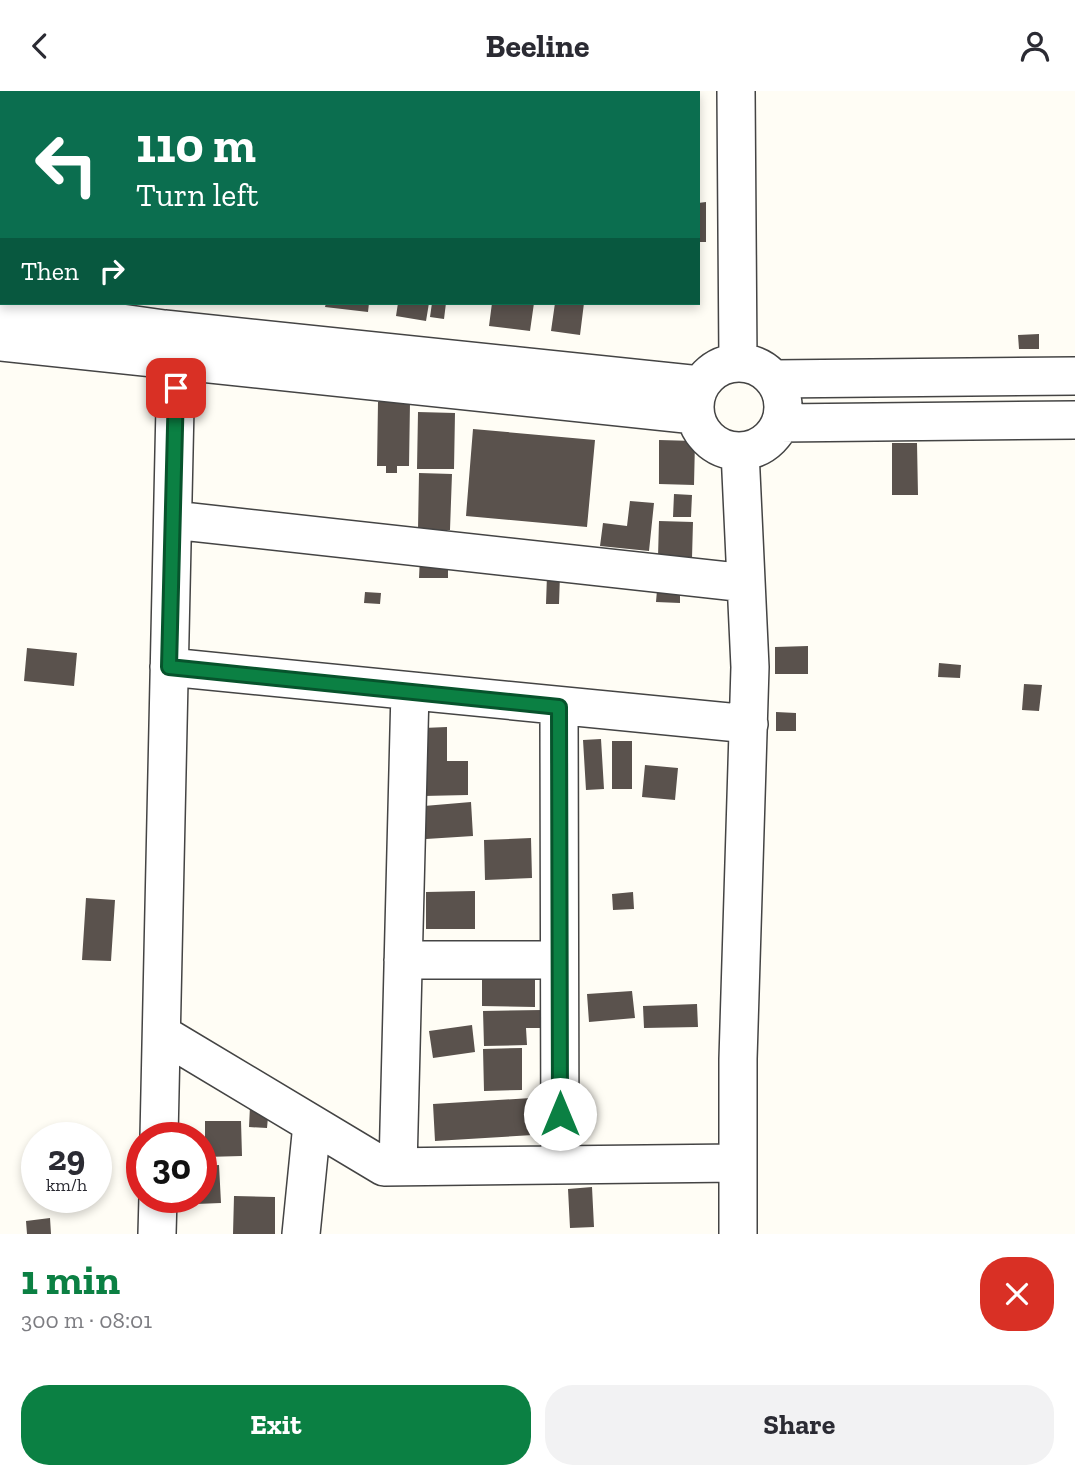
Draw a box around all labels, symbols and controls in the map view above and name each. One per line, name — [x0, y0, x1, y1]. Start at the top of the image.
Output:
icon: back — [21, 27, 59, 65]
text: Beeline — [486, 27, 589, 65]
icon: person — [1016, 27, 1054, 65]
text: 110 m — [136, 116, 256, 175]
icon: left — [21, 119, 112, 210]
text: Turn left — [136, 176, 258, 214]
icon: right — [93, 252, 131, 290]
text: Then — [21, 255, 79, 287]
pin — [146, 358, 206, 418]
icon: arrive — [157, 369, 195, 407]
position arrow — [523, 1077, 597, 1151]
speed limit sign: 30 — [126, 1122, 217, 1213]
text: 29 — [48, 1137, 85, 1179]
text: km/h — [46, 1174, 87, 1196]
text: 1 min — [21, 1254, 120, 1305]
button: close — [980, 1257, 1054, 1331]
text: 300 m · 08:01 — [21, 1306, 152, 1334]
button: Exit — [21, 1385, 531, 1465]
button: Share — [545, 1385, 1054, 1465]

